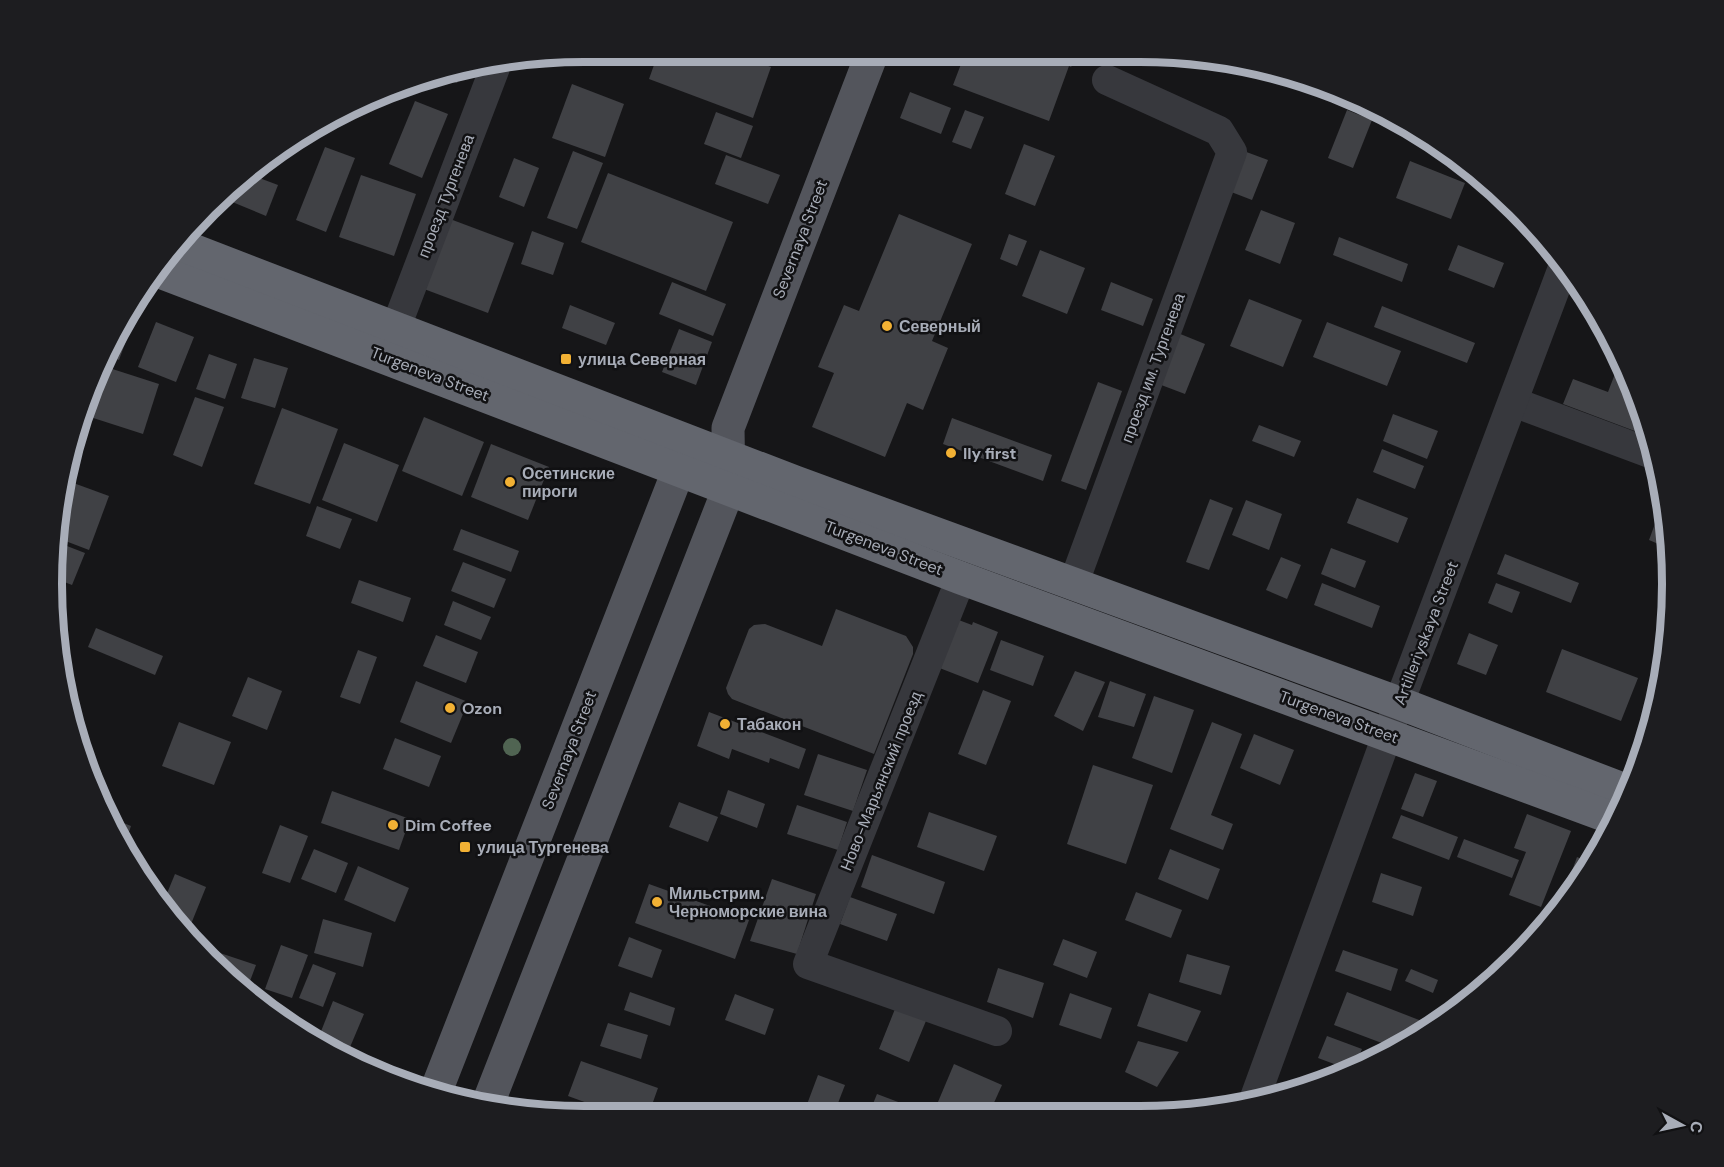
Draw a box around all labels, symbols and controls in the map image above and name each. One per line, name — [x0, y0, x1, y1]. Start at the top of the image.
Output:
street label: проезд Тургенева — [413, 131, 479, 261]
street label: Severnaya Street — [768, 177, 832, 301]
street label: проезд им. Тургенева — [1116, 290, 1190, 446]
place label: Северный — [899, 316, 981, 337]
marker: Северный — [880, 319, 894, 333]
street label: Turgeneva Street — [368, 342, 492, 406]
place label: улица Северная — [578, 349, 706, 370]
marker: улица Северная — [559, 352, 573, 366]
place label: Ily first — [963, 443, 1017, 464]
marker: Ily first — [944, 446, 958, 460]
place label: Осетинские пироги — [522, 463, 615, 502]
marker: Осетинские пироги — [503, 475, 517, 489]
street label: Turgeneva Street — [822, 516, 946, 580]
street label: Artilleriyskaya Street — [1389, 558, 1463, 708]
street label: Turgeneva Street — [1277, 686, 1401, 748]
street label: Ново-Марьянский проезд — [835, 687, 927, 874]
street label: Severnaya Street — [537, 688, 601, 812]
place label: Ozon — [462, 698, 502, 719]
marker: Ozon — [443, 701, 457, 715]
place label: Табакон — [737, 714, 801, 735]
marker: Табакон — [718, 717, 732, 731]
place label: Dim Coffee — [405, 815, 492, 836]
marker: Dim Coffee — [386, 818, 400, 832]
place label: улица Тургенева — [477, 837, 609, 858]
marker: улица Тургенева — [458, 840, 472, 854]
place label: Мильстрим. Черноморские вина — [669, 883, 827, 922]
marker: Мильстрим. Черноморские вина — [650, 895, 664, 909]
north arrow — [1652, 1095, 1712, 1155]
text: С — [1685, 1120, 1708, 1135]

